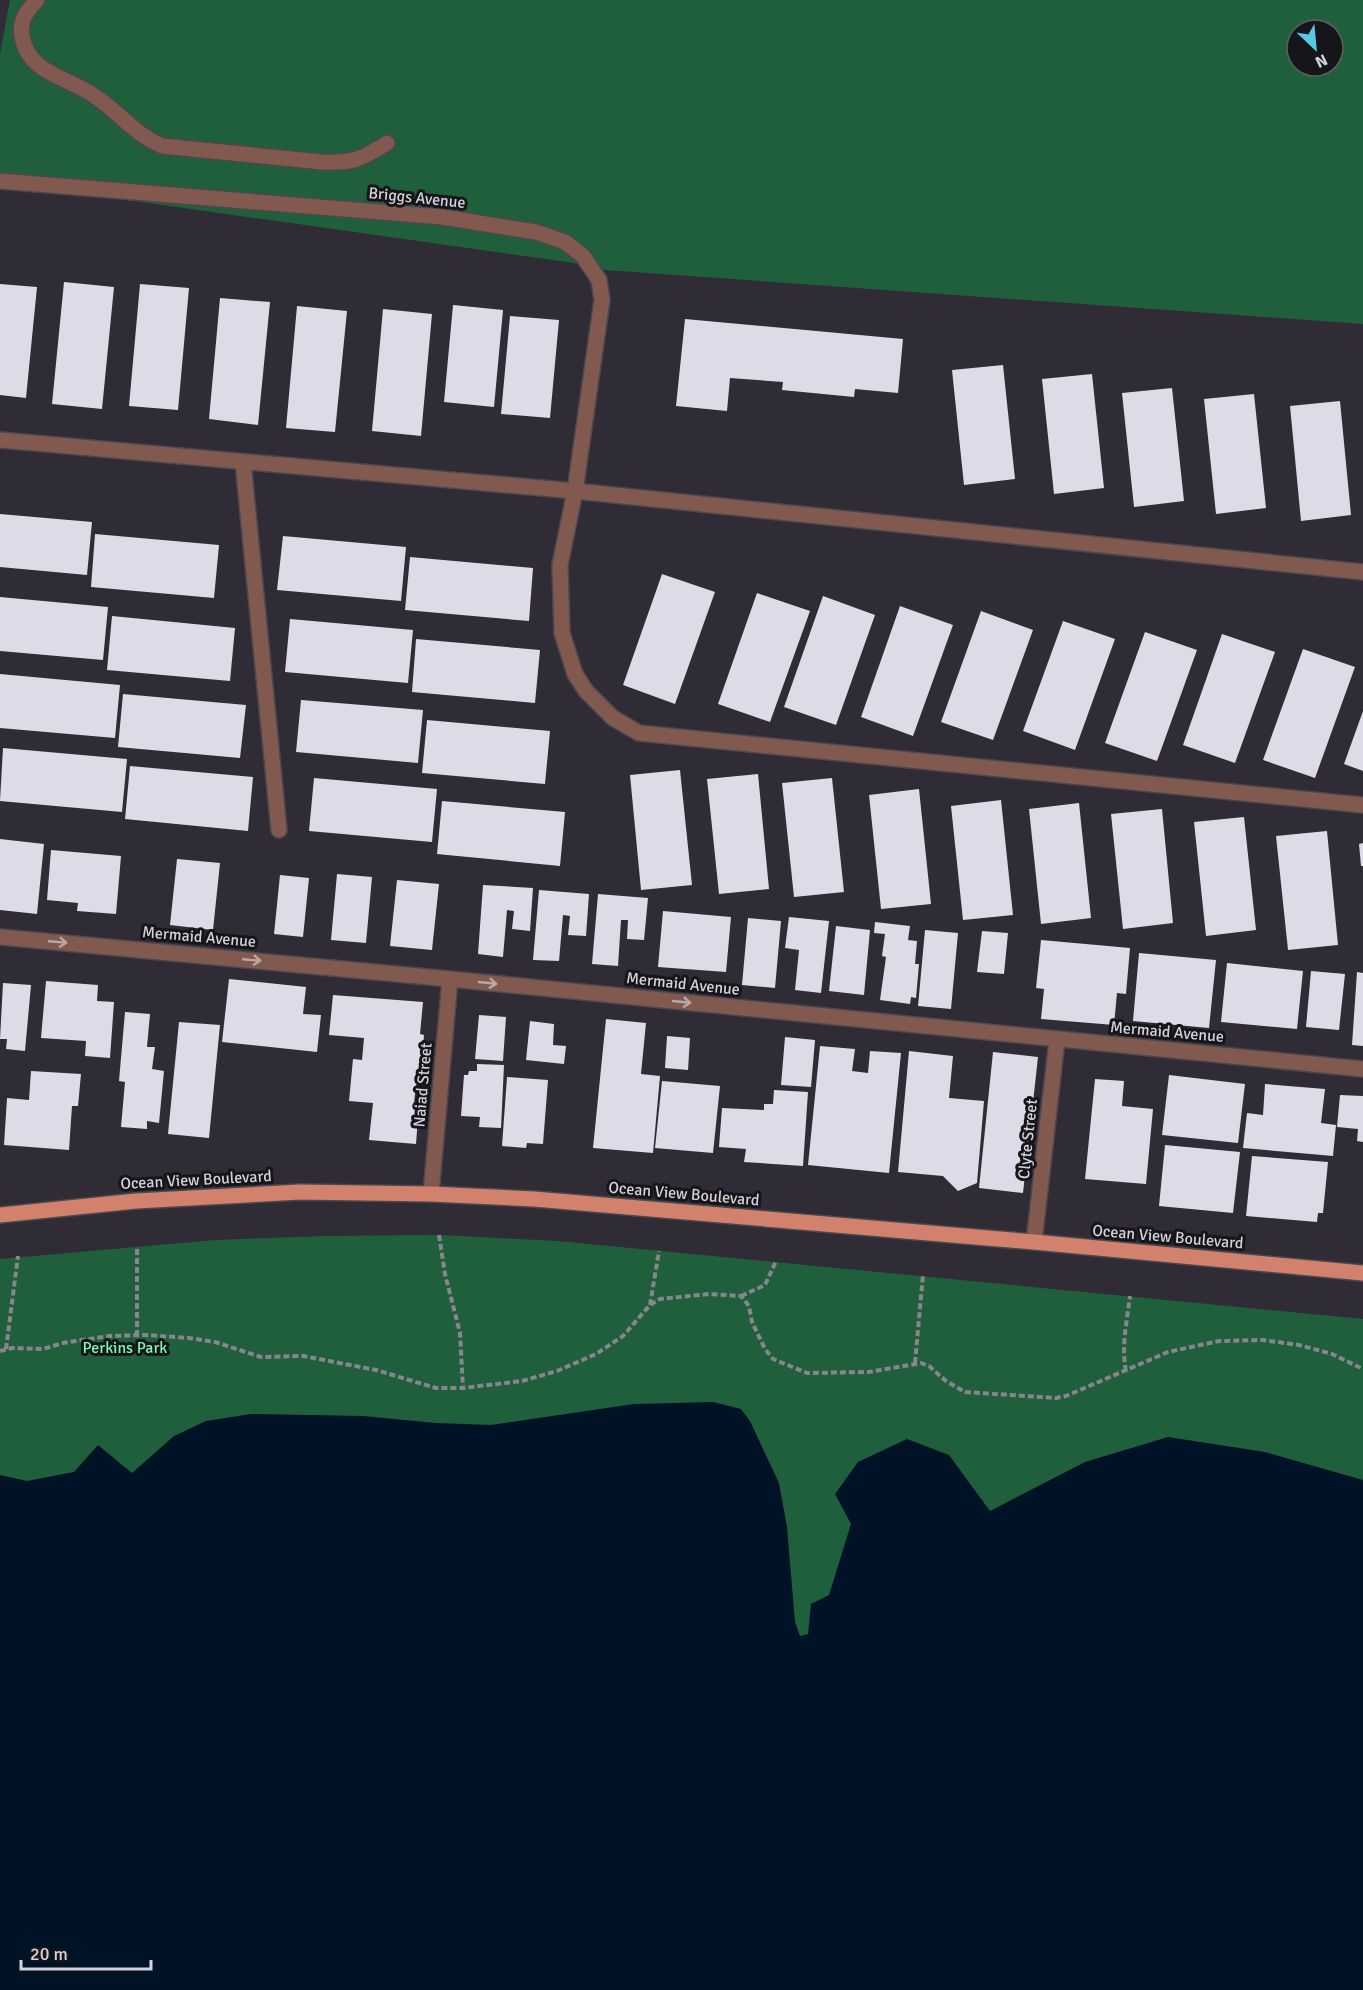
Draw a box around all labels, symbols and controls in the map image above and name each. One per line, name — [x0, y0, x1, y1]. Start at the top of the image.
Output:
north arrow — [1285, 18, 1345, 78]
text: N — [1312, 49, 1331, 72]
street label: Briggs Avenue — [368, 183, 466, 213]
street label: Mermaid Avenue — [141, 922, 257, 952]
one-way arrow — [48, 937, 68, 948]
one-way arrow — [242, 955, 262, 966]
street label: Mermaid Avenue — [625, 968, 741, 1000]
one-way arrow — [478, 977, 498, 988]
one-way arrow — [672, 997, 692, 1008]
street label: Mermaid Avenue — [1109, 1017, 1225, 1047]
street label: Naiad Street — [409, 1041, 437, 1128]
street label: Clyte Street — [1014, 1098, 1042, 1180]
street label: Ocean View Boulevard — [120, 1166, 272, 1194]
street label: Ocean View Boulevard — [608, 1177, 760, 1211]
street label: Ocean View Boulevard — [1092, 1220, 1244, 1254]
park label: Perkins Park — [83, 1338, 167, 1358]
scale bar — [21, 1933, 152, 1971]
text: 20 m — [30, 1943, 68, 1965]

